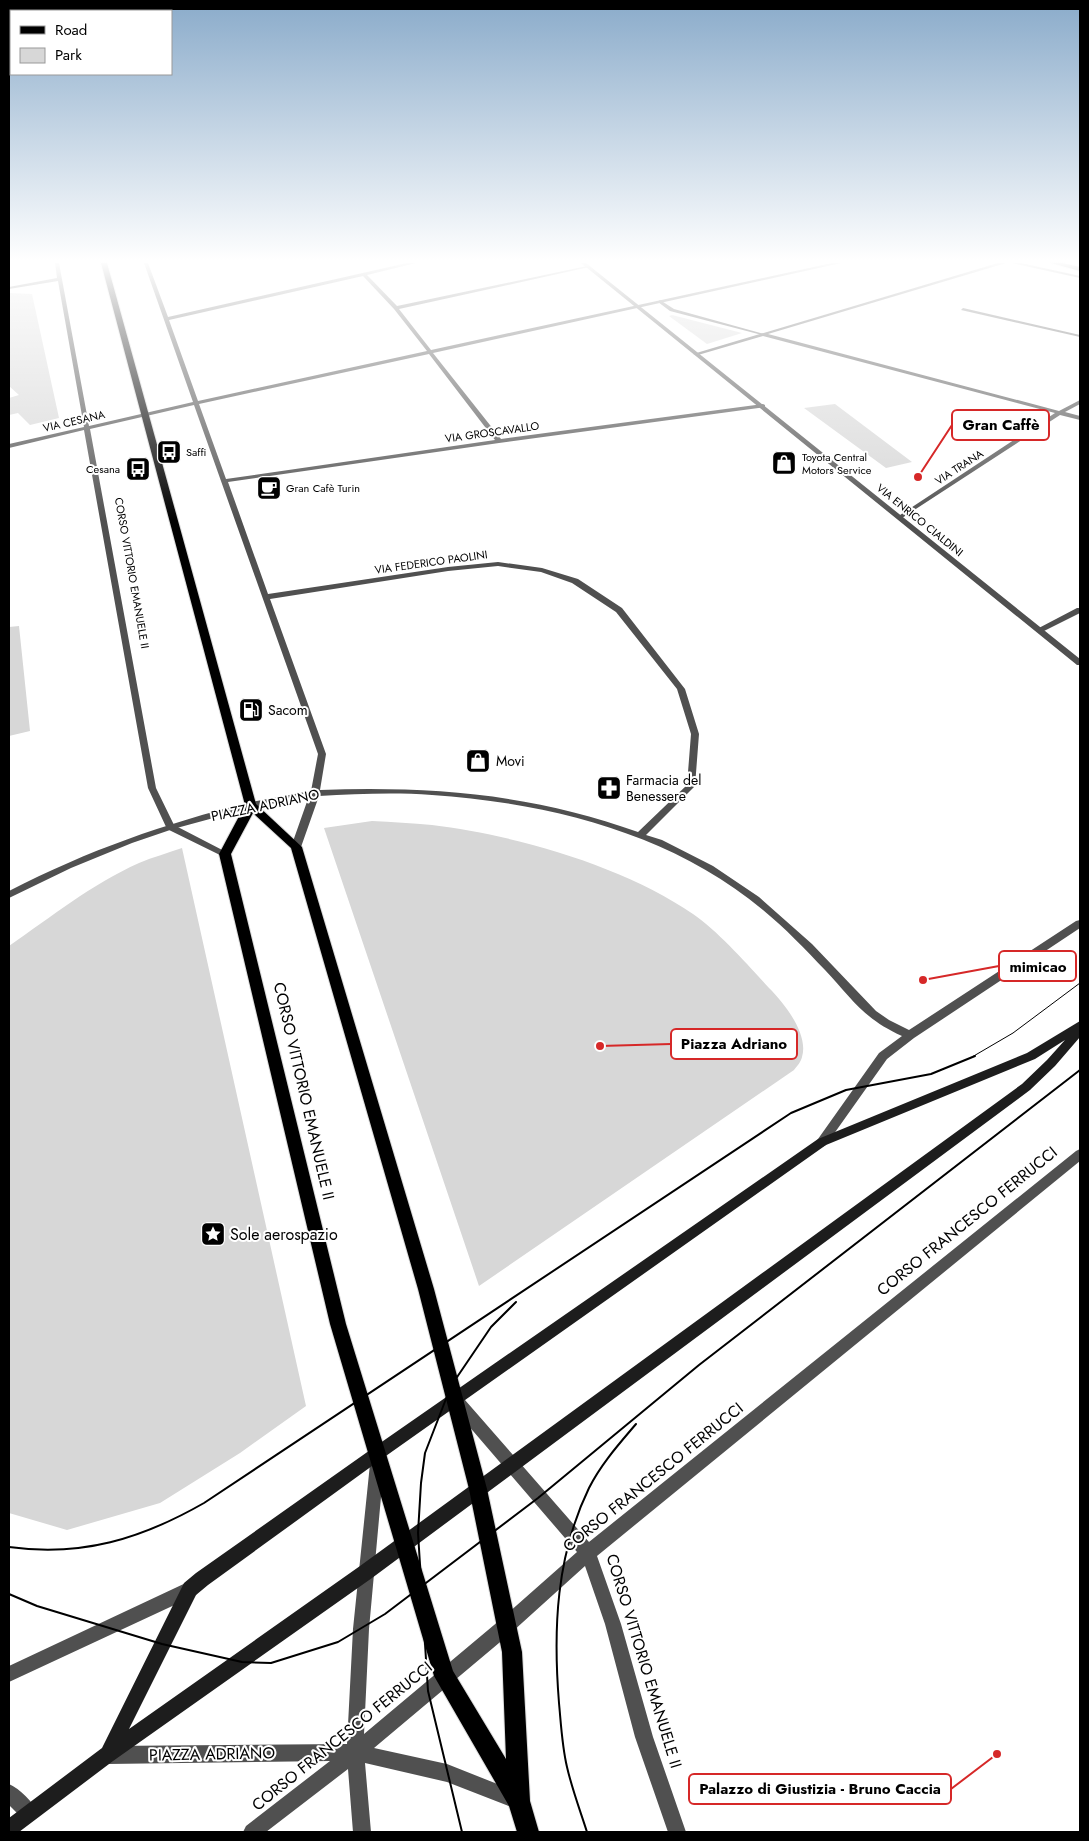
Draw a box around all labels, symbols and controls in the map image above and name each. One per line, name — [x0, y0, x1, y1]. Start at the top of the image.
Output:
legend — [10, 10, 172, 75]
text: Road — [55, 19, 87, 41]
text: Park — [55, 44, 82, 66]
street label: VIA CESANA — [41, 406, 107, 436]
callout: Gran Caffè — [952, 410, 1049, 440]
text: Gran Caffè — [962, 414, 1040, 436]
street label: VIA GROSCAVALLO — [444, 417, 541, 447]
bus stop icon: Saffi — [156, 439, 182, 465]
place label: Saffi — [186, 444, 207, 460]
street label: VIA TRANA — [932, 445, 987, 489]
place label: Toyota Central Motors Service — [802, 449, 872, 478]
shop icon: Toyota Central Motors Service — [771, 450, 797, 476]
bus stop icon: Cesana — [125, 456, 151, 482]
place label: Cesana — [86, 461, 120, 477]
cafe icon: Gran Cafè Turin — [256, 475, 282, 501]
place label: Gran Cafè Turin — [286, 480, 360, 496]
street label: VIA ENRICO CIALDINI — [873, 480, 967, 560]
street label: CORSO VITTORIO EMANUELE II — [111, 496, 153, 650]
street label: VIA FEDERICO PAOLINI — [374, 546, 488, 578]
fuel station icon: Sacom — [238, 697, 264, 723]
place label: Sacom — [268, 700, 308, 720]
shop icon: Movi — [465, 748, 491, 774]
place label: Movi — [496, 751, 525, 771]
place label: Farmacia del Benessere — [626, 770, 701, 806]
pharmacy icon: Farmacia del Benessere — [596, 775, 622, 801]
street label: PIAZZA ADRIANO — [209, 784, 321, 826]
callout: mimicao — [999, 951, 1076, 981]
text: mimicao — [1009, 956, 1067, 978]
street label: CORSO VITTORIO EMANUELE II — [268, 980, 340, 1202]
callout: Piazza Adriano — [671, 1029, 797, 1059]
text: Piazza Adriano — [681, 1033, 787, 1055]
street label: CORSO FRANCESCO FERRUCCI — [872, 1141, 1062, 1301]
place icon: Sole aerospazio — [200, 1221, 226, 1247]
place label: Sole aerospazio — [230, 1223, 338, 1246]
street label: CORSO FRANCESCO FERRUCCI — [558, 1397, 748, 1557]
street label: CORSO VITTORIO EMANUELE II — [600, 1551, 688, 1771]
street label: CORSO FRANCESCO FERRUCCI — [247, 1656, 437, 1816]
street label: PIAZZA ADRIANO — [149, 1741, 275, 1767]
callout: Palazzo di Giustizia - Bruno Caccia — [689, 1774, 951, 1804]
text: Palazzo di Giustizia - Bruno Caccia — [699, 1778, 941, 1800]

